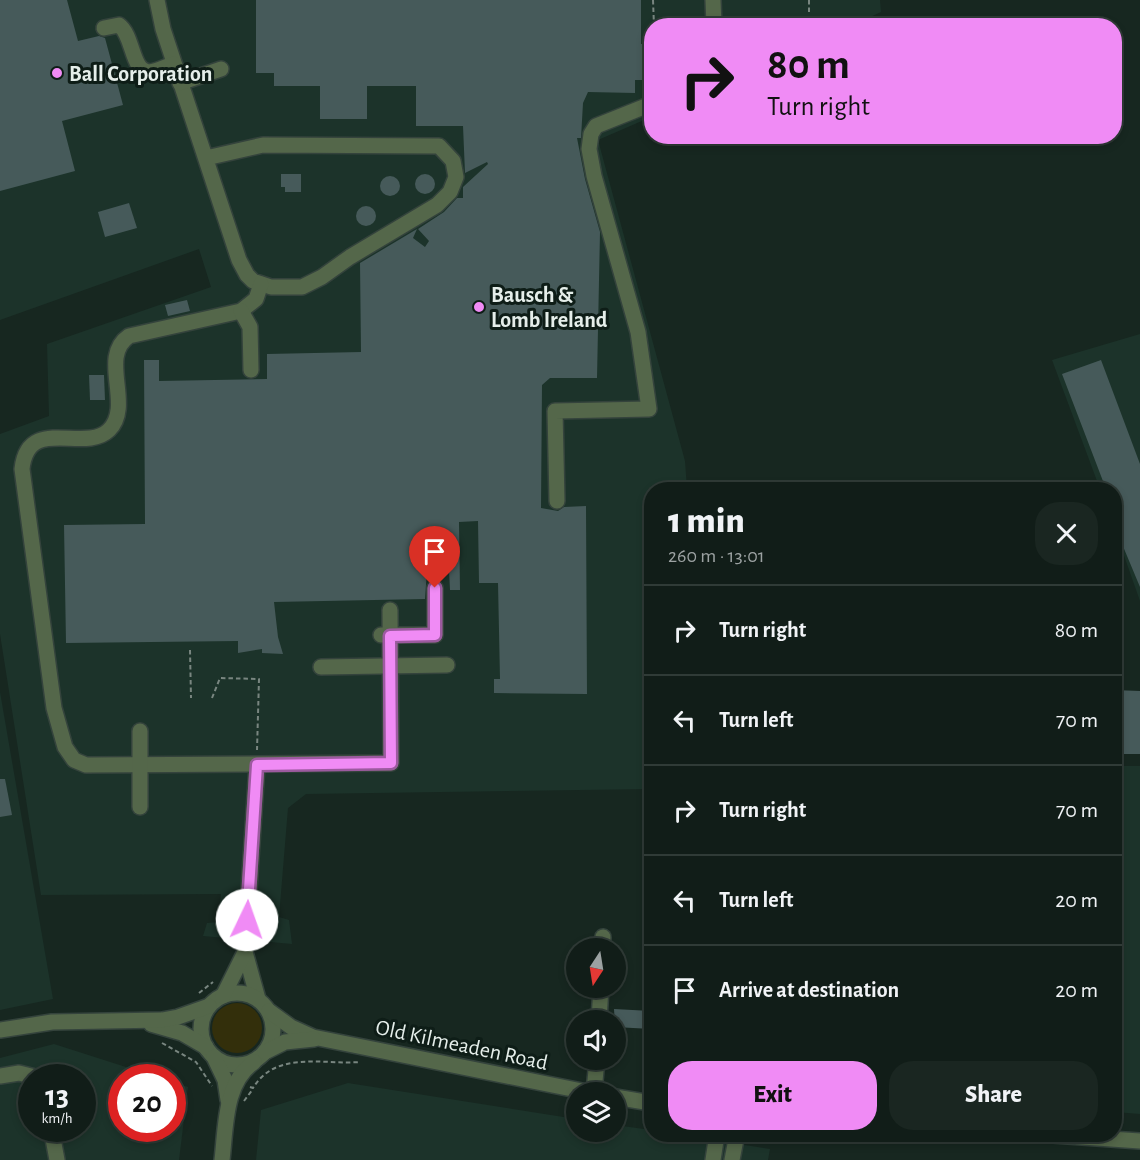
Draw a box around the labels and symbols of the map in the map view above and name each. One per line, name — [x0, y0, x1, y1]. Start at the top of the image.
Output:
place label: Ball Corporation — [69, 63, 212, 85]
marker: Ball Corporation — [50, 66, 64, 80]
place label: Bausch & Lomb Ireland — [491, 284, 608, 331]
marker: Bausch & Lomb Ireland — [472, 300, 486, 314]
pin — [409, 526, 460, 588]
position arrow — [215, 888, 279, 952]
north arrow — [566, 938, 626, 998]
street label: Old Kilmeaden Road — [374, 1016, 550, 1074]
speed limit sign: 20 — [108, 1064, 186, 1142]

